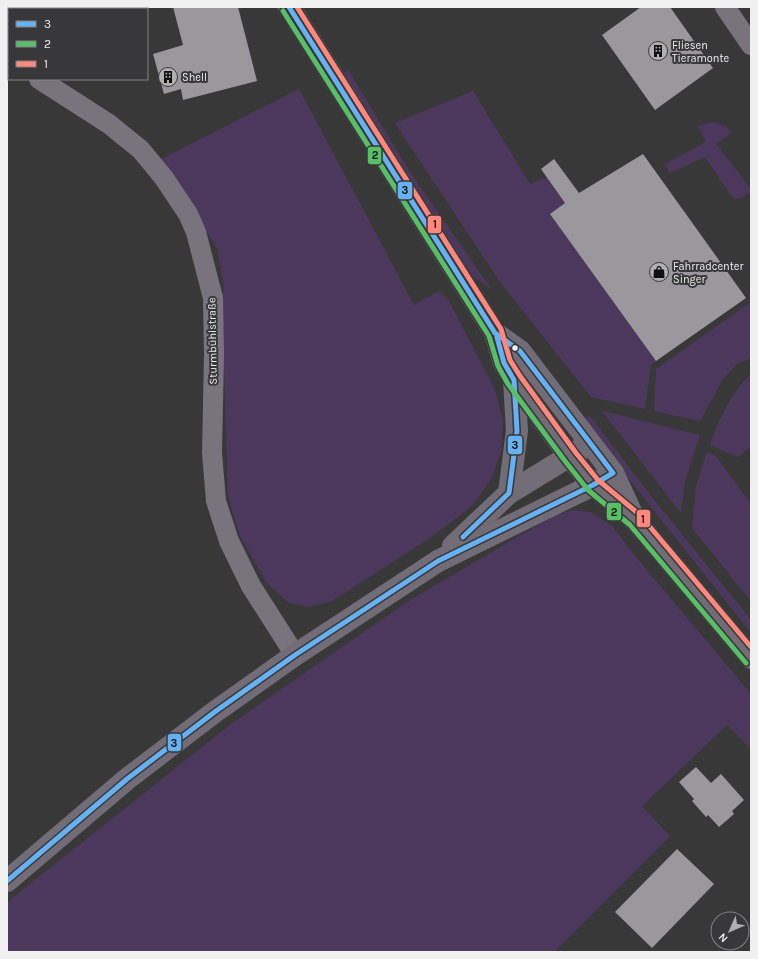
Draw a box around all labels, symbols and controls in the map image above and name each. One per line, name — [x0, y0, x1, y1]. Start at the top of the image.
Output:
legend — [8, 8, 148, 80]
text: 3 — [44, 17, 51, 31]
text: 2 — [44, 37, 51, 51]
place label: Fliesen Tieramonte — [672, 39, 730, 65]
building icon: Fliesen Tieramonte — [647, 40, 669, 62]
text: 1 — [44, 57, 48, 71]
building icon: Shell — [157, 66, 179, 88]
place label: Shell — [182, 71, 207, 84]
line badge: 2 — [367, 146, 382, 165]
text: 2 — [372, 149, 379, 162]
line badge: 3 — [397, 181, 413, 200]
text: 3 — [402, 184, 409, 197]
line badge: 1 — [427, 215, 442, 234]
text: 1 — [433, 218, 437, 231]
place label: Fahrradcenter Singer — [673, 260, 743, 286]
shop icon: Fahrradcenter Singer — [648, 261, 670, 283]
street label: Sturmbühlstraße — [205, 297, 220, 385]
unlabelled marker — [510, 343, 520, 353]
line badge: 3 — [507, 435, 523, 455]
text: 3 — [512, 439, 519, 452]
line badge: 2 — [606, 502, 622, 521]
text: 2 — [611, 506, 618, 519]
line badge: 1 — [636, 509, 651, 528]
text: 1 — [641, 513, 645, 526]
line badge: 3 — [167, 733, 182, 752]
text: 3 — [171, 737, 178, 750]
north arrow — [710, 911, 750, 951]
text: N — [716, 930, 731, 945]

